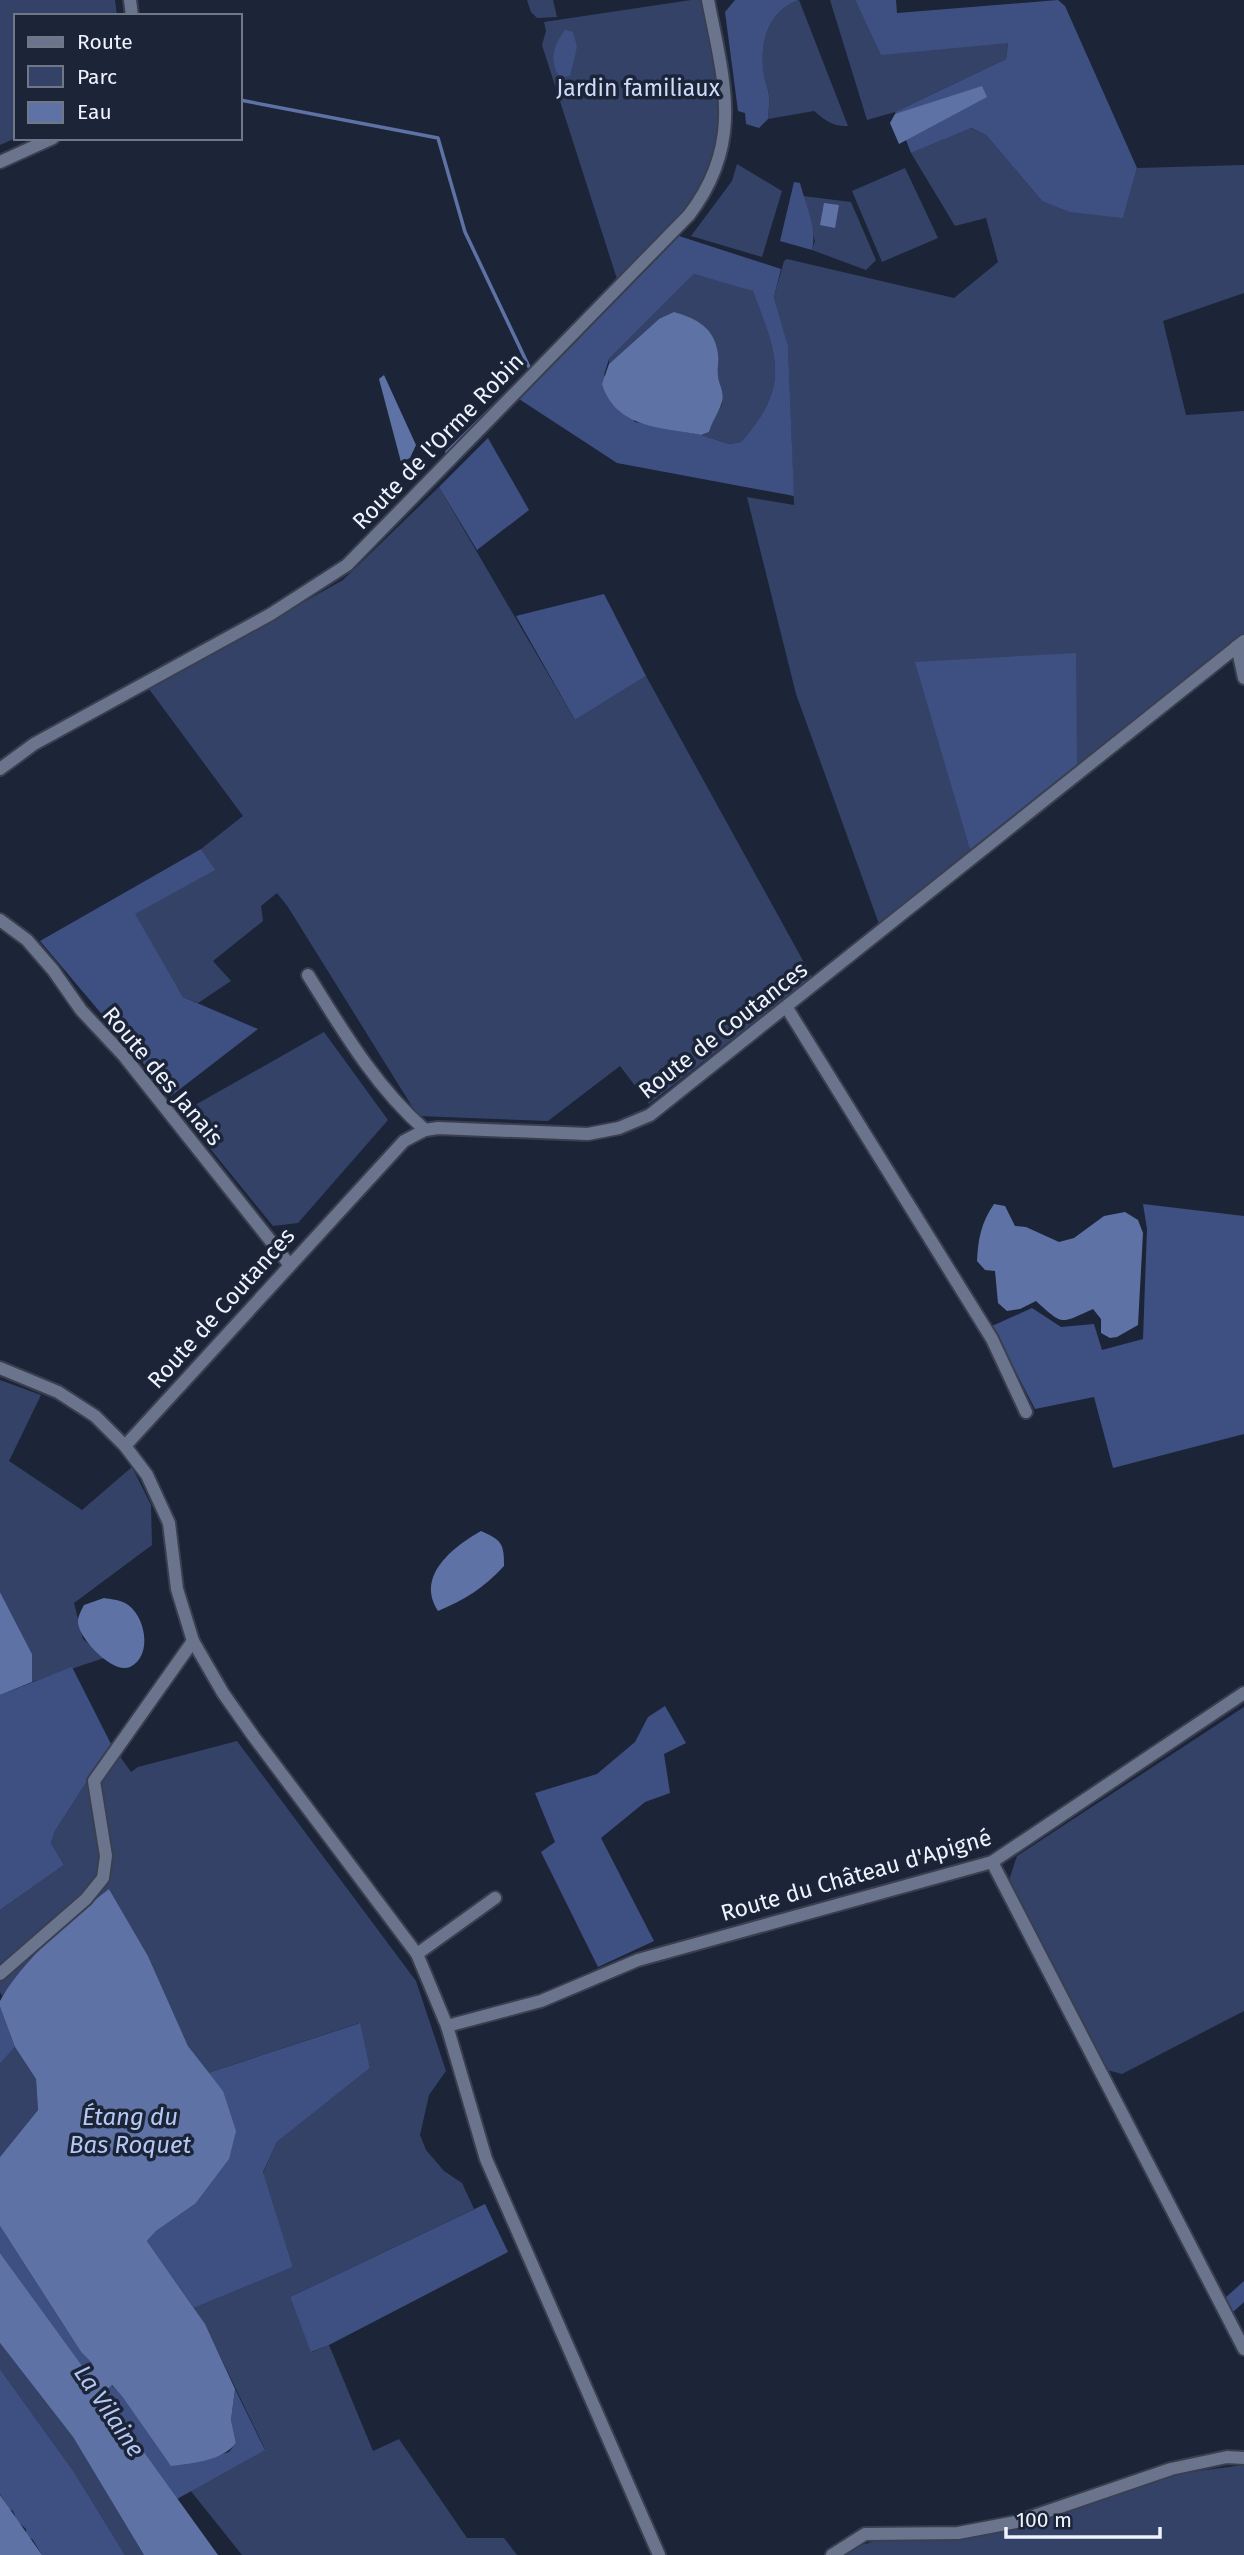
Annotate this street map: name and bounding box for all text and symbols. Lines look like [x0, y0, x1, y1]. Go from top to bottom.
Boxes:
legend [14, 14, 242, 140]
text: Route [77, 29, 133, 55]
text: Parc [77, 64, 117, 90]
park label: Jardin familiaux [556, 74, 721, 102]
text: Eau [77, 99, 112, 125]
street label: Route de l'Orme Robin [346, 347, 530, 535]
street label: Route de Coutances [633, 955, 813, 1105]
street label: Route des Janais [97, 1001, 229, 1151]
street label: Route de Coutances [141, 1222, 301, 1394]
street label: Route du Château d'Apigné [717, 1823, 995, 1927]
water label: Étang du Bas Roquet [69, 2102, 191, 2159]
water label: La Vilaine [68, 2360, 150, 2462]
scale bar [1006, 2496, 1160, 2540]
text: 100 m [1016, 2507, 1072, 2533]

